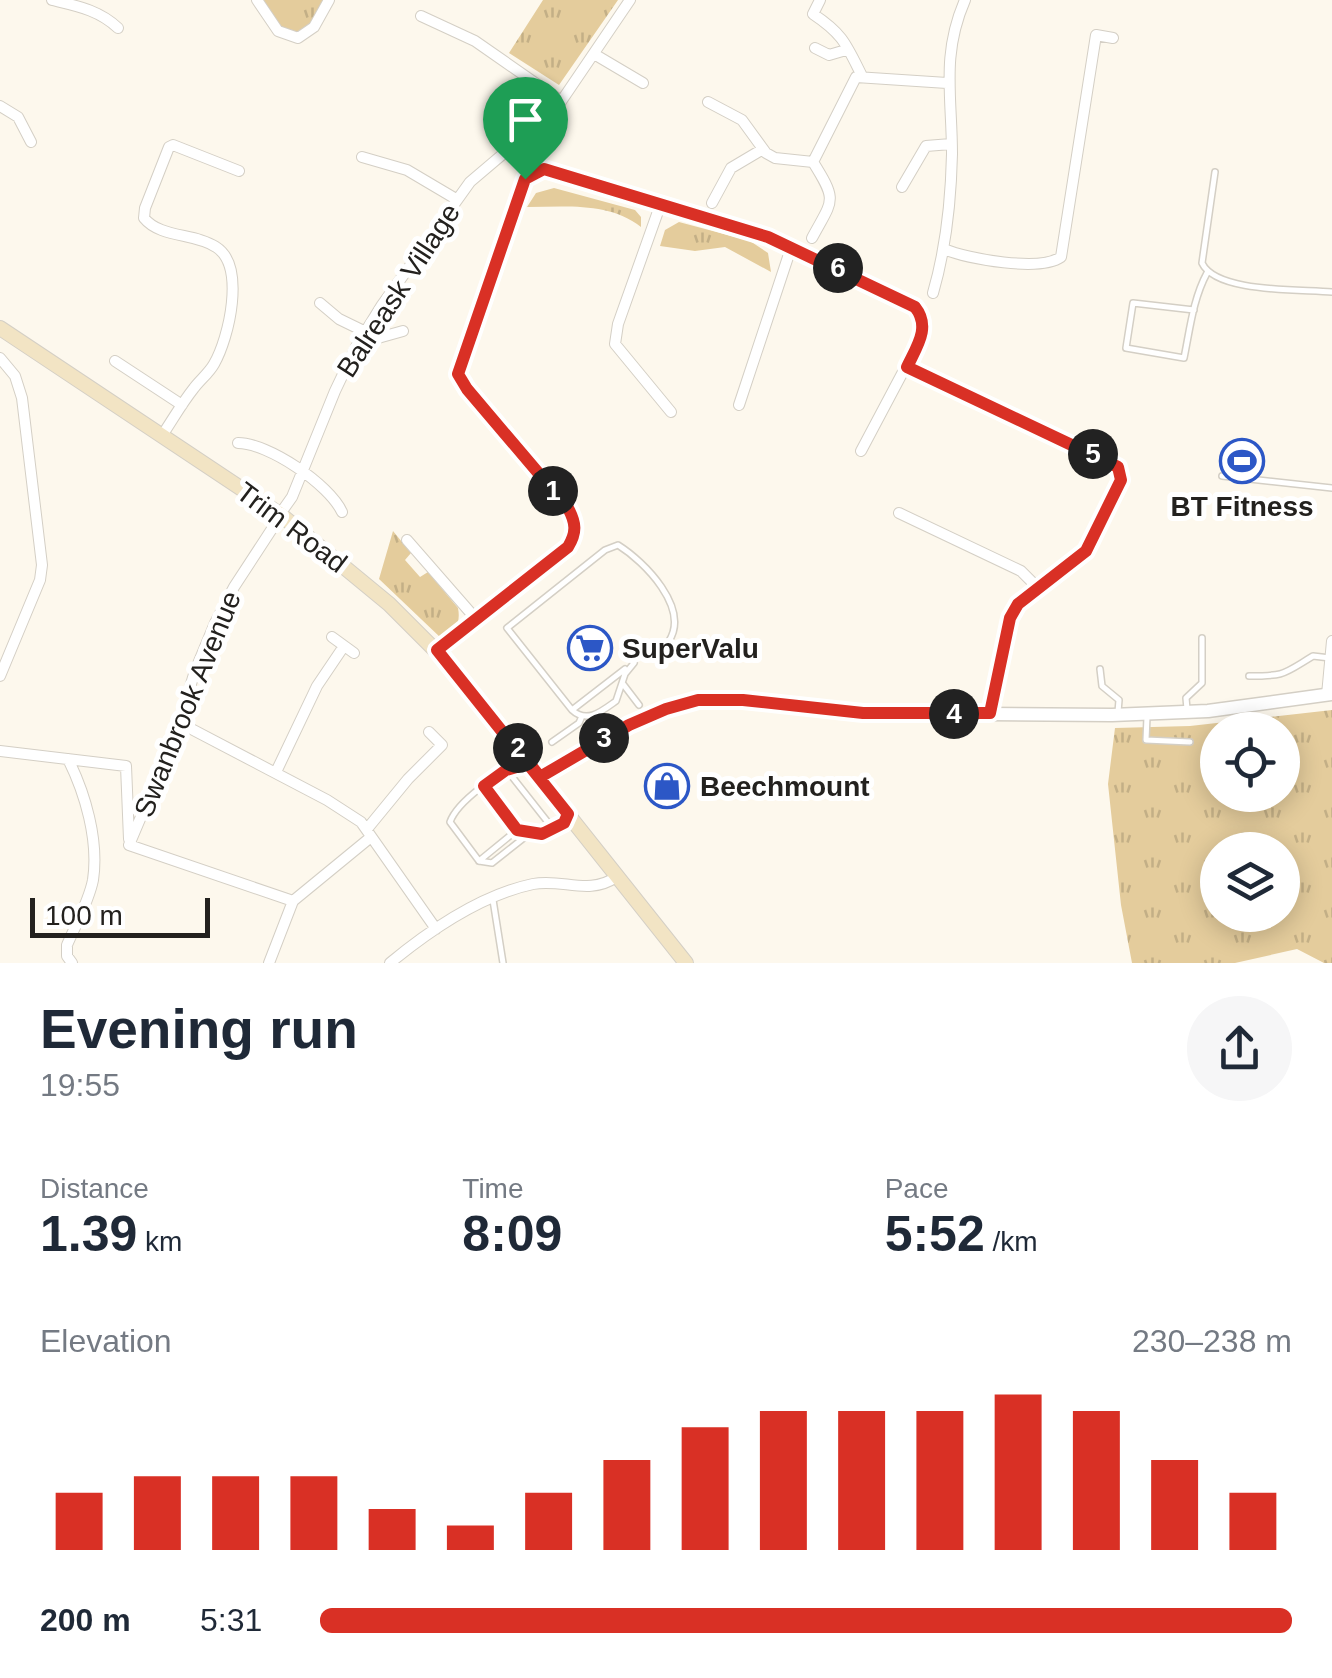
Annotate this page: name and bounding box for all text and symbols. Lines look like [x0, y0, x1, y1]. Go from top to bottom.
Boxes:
pin [483, 77, 568, 180]
icon: arrive [498, 92, 553, 147]
street label: Balreask Village [331, 198, 466, 383]
pin: 6 [813, 243, 863, 293]
text: 6 [830, 252, 846, 283]
pin: 5 [1068, 429, 1118, 479]
text: 5 [1085, 438, 1101, 469]
sports icon: BT Fitness [1219, 438, 1265, 484]
pin: 1 [528, 466, 578, 516]
text: 1 [545, 475, 561, 506]
street label: Trim Road [231, 476, 353, 579]
place label: BT Fitness [1170, 491, 1314, 522]
street label: Swanbrook Avenue [128, 587, 247, 822]
supermarket icon: SuperValu [567, 625, 613, 671]
place label: SuperValu [622, 633, 759, 664]
pin: 4 [929, 689, 979, 739]
text: 4 [946, 698, 962, 729]
map controls [1200, 712, 1300, 932]
button: locate [1200, 712, 1300, 812]
pin: 3 [579, 713, 629, 763]
text: 3 [596, 722, 612, 753]
pin: 2 [493, 723, 543, 773]
text: 2 [510, 732, 526, 763]
shop icon: Beechmount [644, 763, 690, 809]
place label: Beechmount [700, 771, 870, 802]
button: layers [1200, 832, 1300, 932]
scale bar [30, 893, 210, 938]
text: 100 m [45, 900, 123, 931]
button: share [1187, 996, 1292, 1101]
text: Evening run [40, 998, 358, 1060]
text: 19:55 [40, 1067, 120, 1103]
text: Distance [40, 1173, 149, 1204]
text: Time [462, 1173, 524, 1204]
text: Pace [885, 1173, 948, 1204]
text: 1.39 [40, 1206, 137, 1262]
text: 8:09 [462, 1206, 562, 1262]
text: 5:52 [885, 1206, 985, 1262]
text: km [137, 1226, 182, 1257]
text: /km [985, 1226, 1038, 1257]
text: Elevation [40, 1323, 172, 1359]
text: 230–238 m [1132, 1323, 1292, 1359]
text: 200 m [40, 1602, 131, 1638]
text: 5:31 [200, 1602, 262, 1638]

